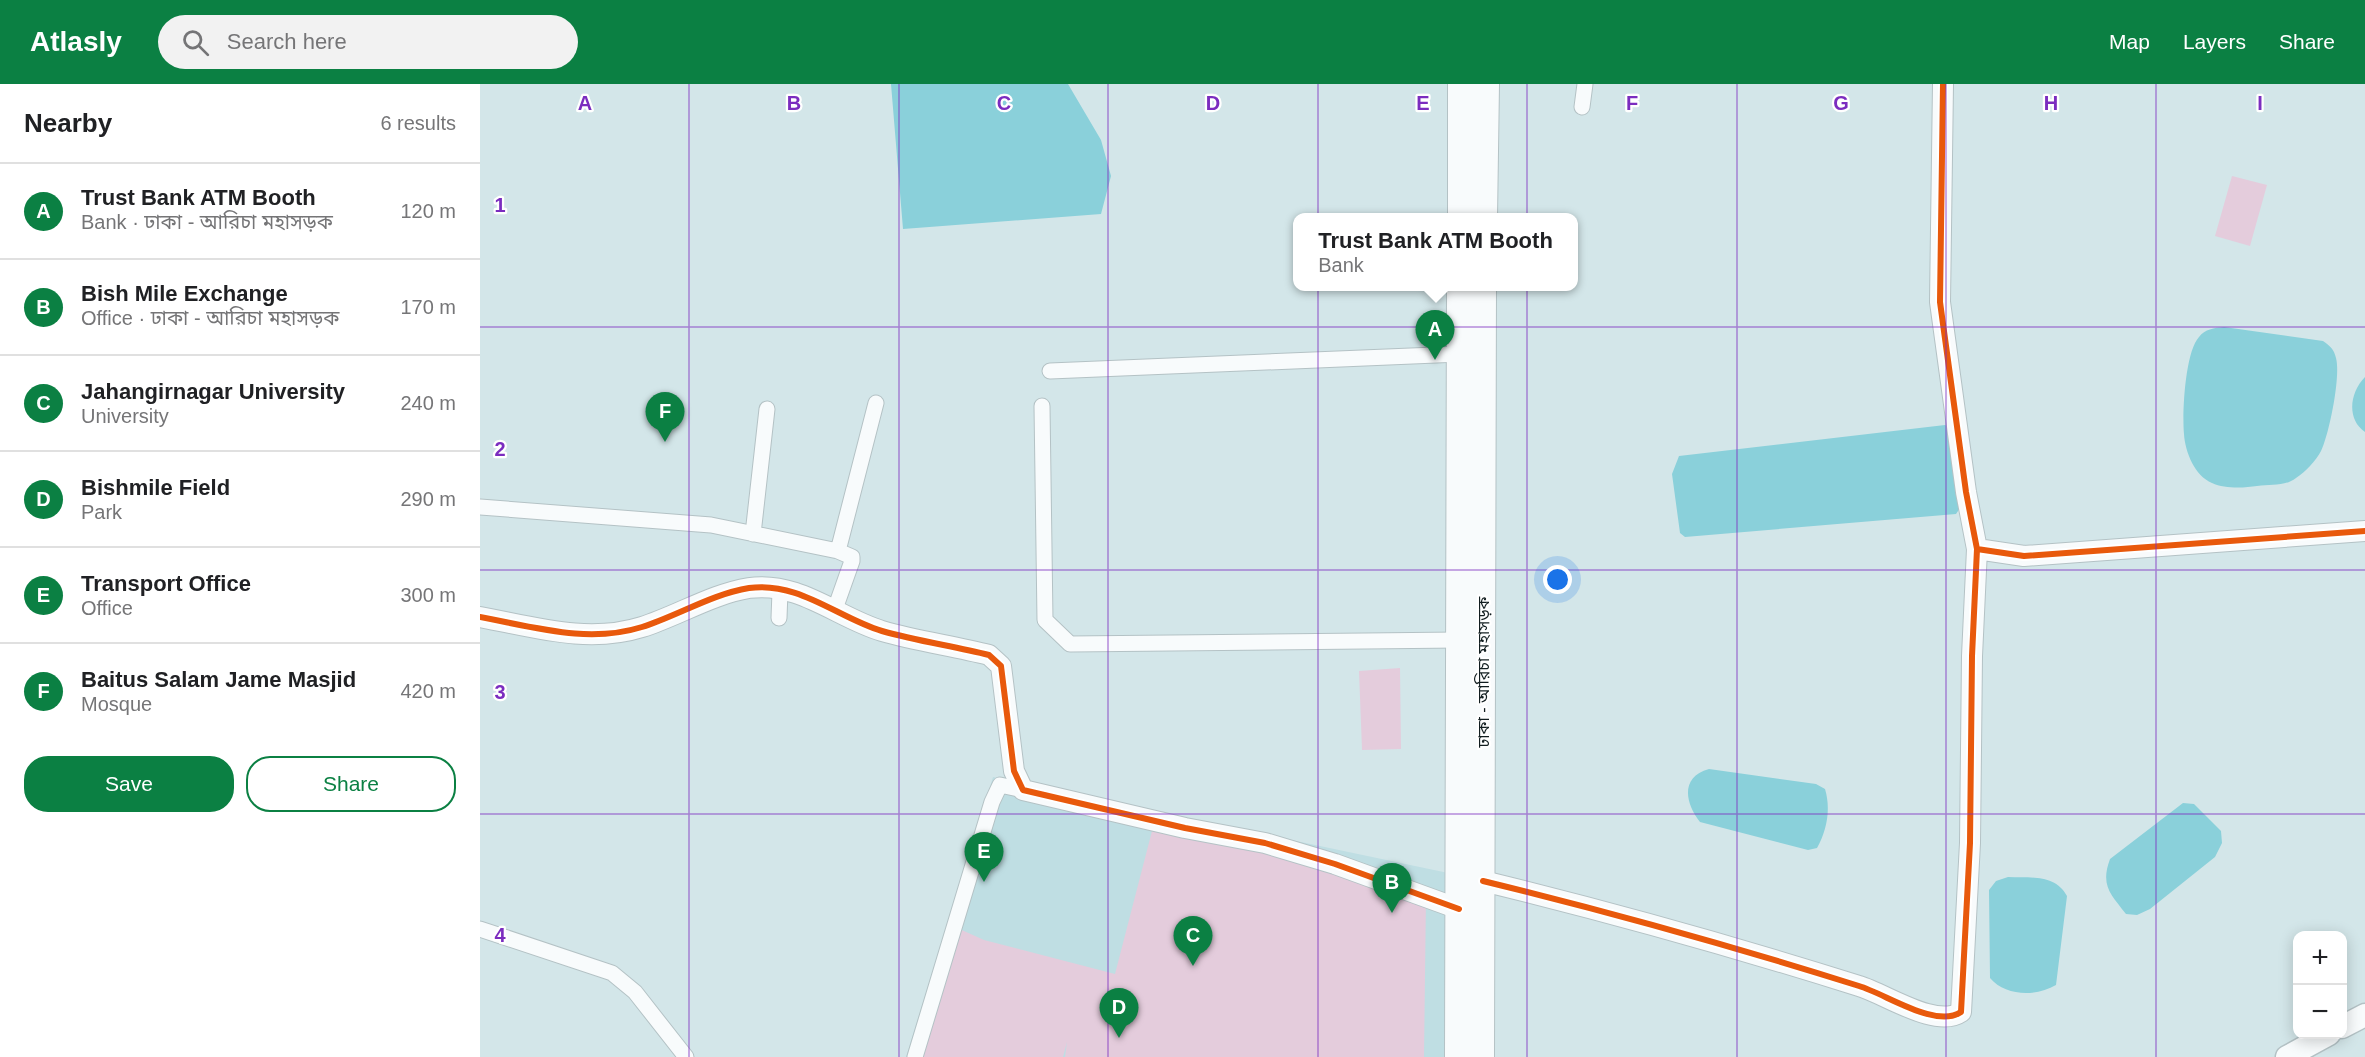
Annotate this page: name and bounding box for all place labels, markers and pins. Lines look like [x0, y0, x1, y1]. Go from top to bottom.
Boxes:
pin: A [1416, 310, 1454, 360]
pin: F [646, 392, 684, 442]
pin: E [964, 832, 1004, 882]
pin: B [1372, 864, 1412, 913]
pin: C [1174, 916, 1212, 966]
pin: D [1100, 988, 1138, 1038]

